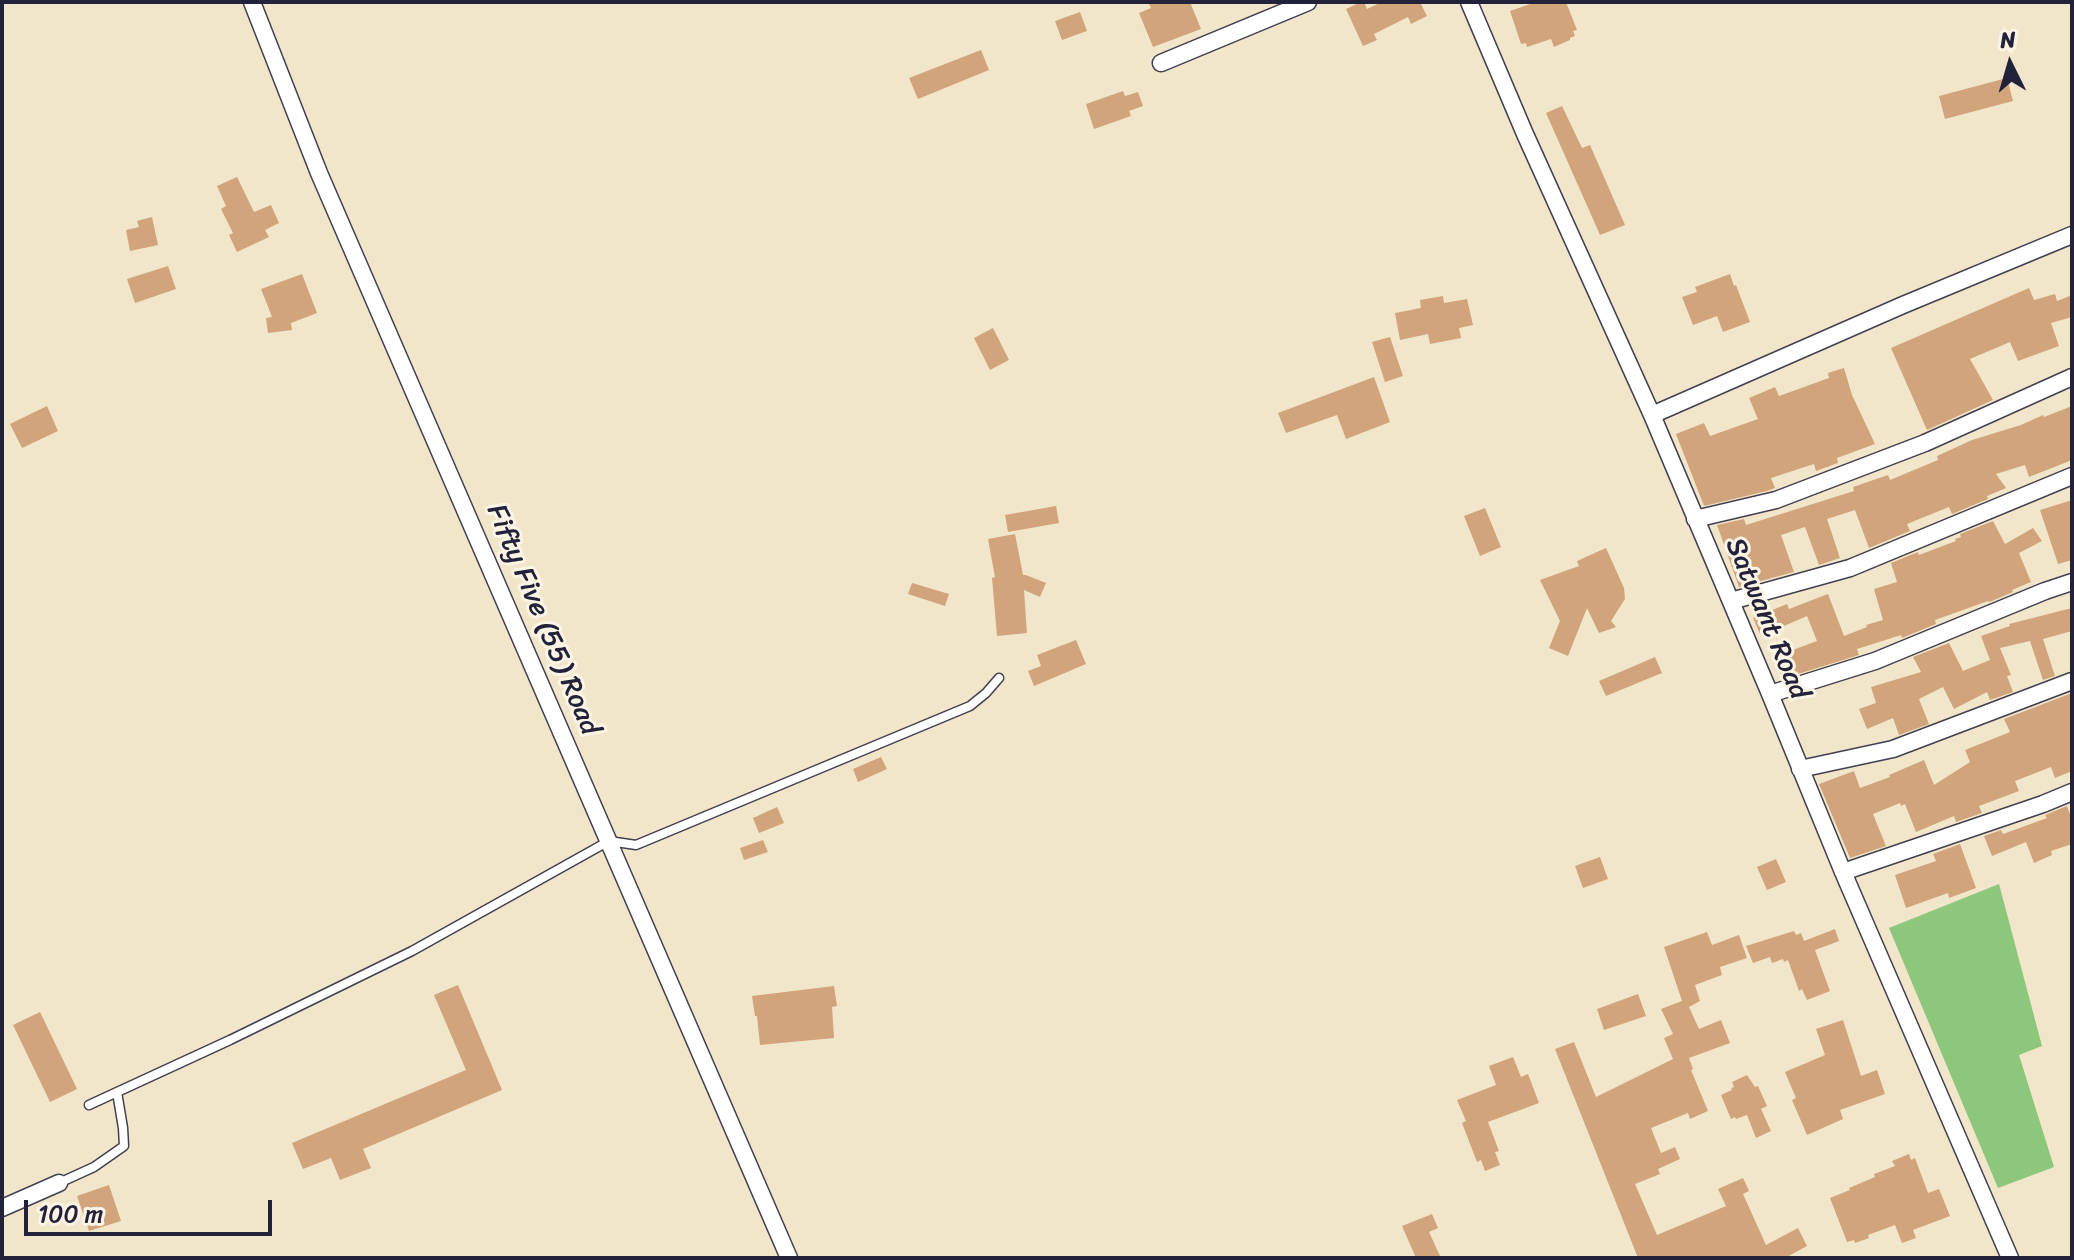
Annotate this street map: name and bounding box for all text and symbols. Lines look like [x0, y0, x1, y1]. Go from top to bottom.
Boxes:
text: N [1999, 20, 2017, 60]
north arrow [1970, 24, 2050, 104]
street label: Fifty Five (55) Road [478, 500, 606, 740]
street label: Satwant Road [1717, 533, 1815, 705]
scale bar [28, 1184, 276, 1234]
text: 100 m [38, 1193, 103, 1235]

